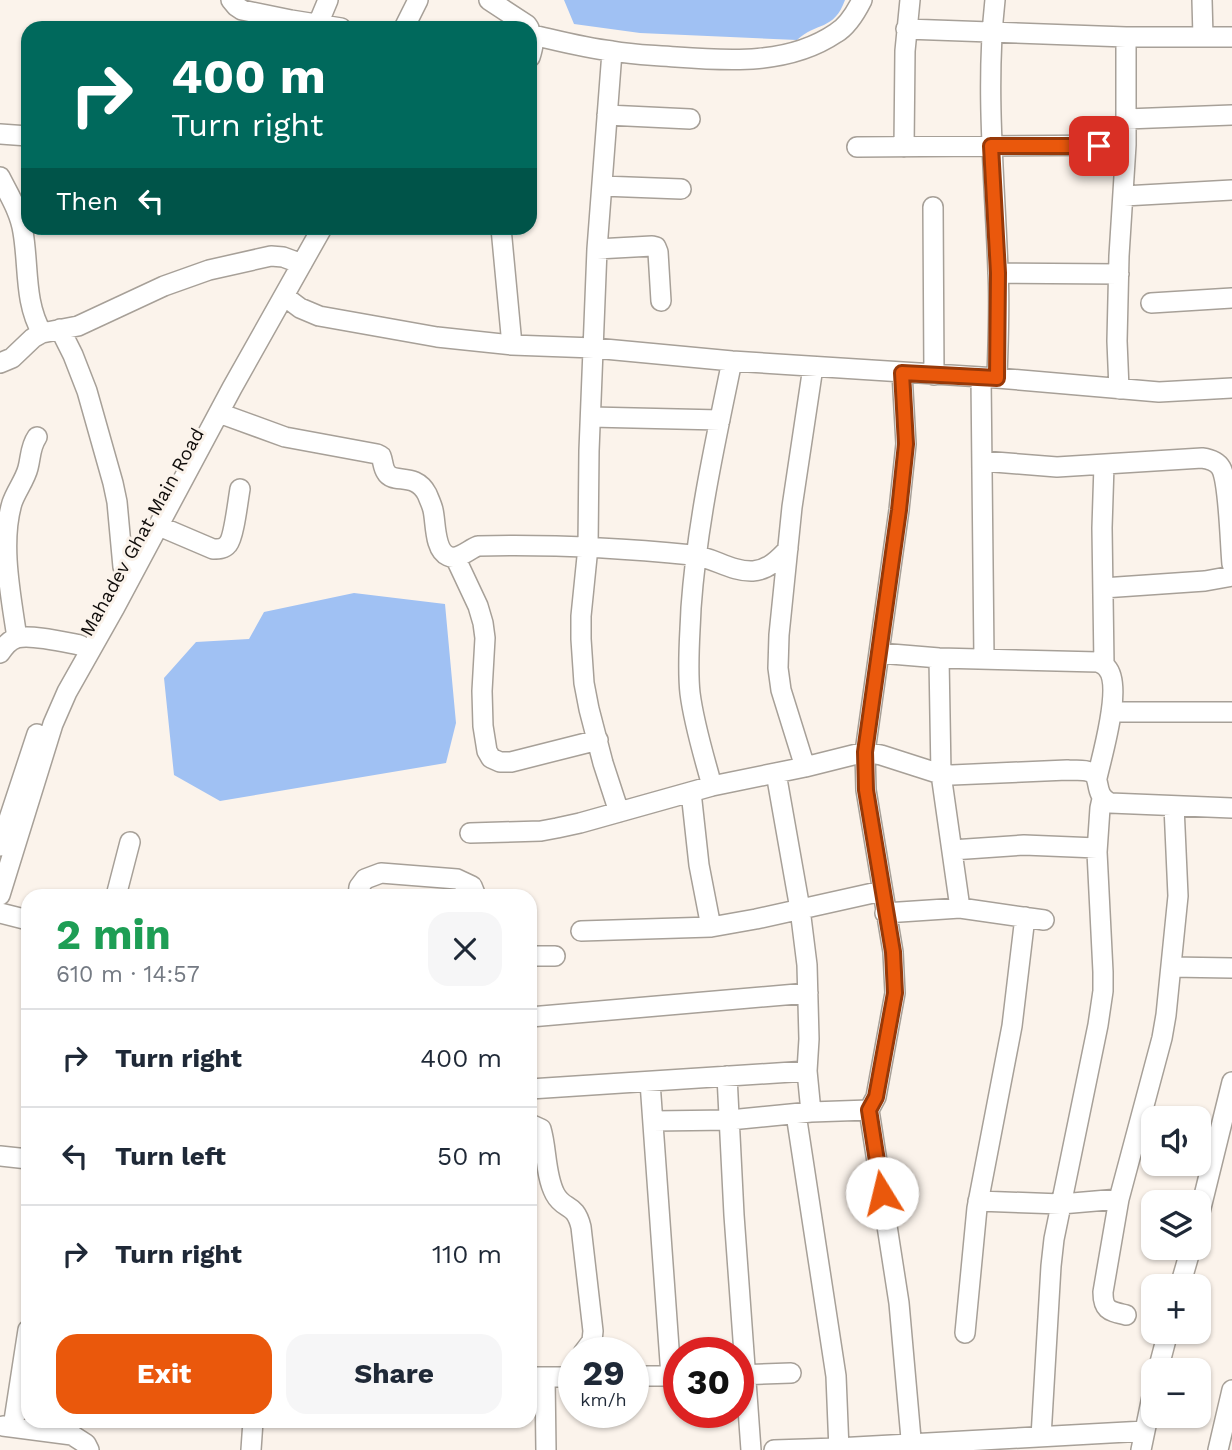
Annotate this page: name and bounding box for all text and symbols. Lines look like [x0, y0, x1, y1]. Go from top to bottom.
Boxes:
text: 400 m [171, 47, 326, 105]
icon: right [56, 49, 147, 140]
text: Turn right [171, 106, 323, 144]
pin [1069, 116, 1129, 176]
icon: arrive [1080, 127, 1118, 165]
icon: left [132, 182, 170, 220]
text: Then [56, 186, 118, 216]
street label: Mahadev Ghat Main Road [75, 424, 209, 640]
text: 2 min [56, 910, 171, 959]
button: close [428, 912, 502, 986]
text: 610 m · 14:57 [56, 961, 200, 988]
icon: right [56, 1039, 94, 1077]
text: Turn right [115, 1043, 242, 1073]
text: 400 m [420, 1043, 502, 1073]
map controls [1141, 1106, 1211, 1428]
button: sound [1141, 1106, 1211, 1176]
icon: left [56, 1137, 94, 1175]
text: Turn left [115, 1141, 226, 1171]
text: 50 m [437, 1141, 502, 1171]
position arrow [845, 1156, 919, 1230]
button: layers [1141, 1190, 1211, 1260]
icon: right [56, 1235, 94, 1273]
text: Turn right [115, 1239, 242, 1269]
text: 110 m [432, 1239, 502, 1269]
button: + [1141, 1274, 1211, 1344]
button: Exit [56, 1334, 272, 1414]
button: Share [286, 1334, 502, 1414]
speed limit sign: 30 [663, 1337, 754, 1428]
text: 29 [582, 1352, 625, 1394]
button: − [1141, 1358, 1211, 1428]
text: km/h [580, 1389, 627, 1410]

